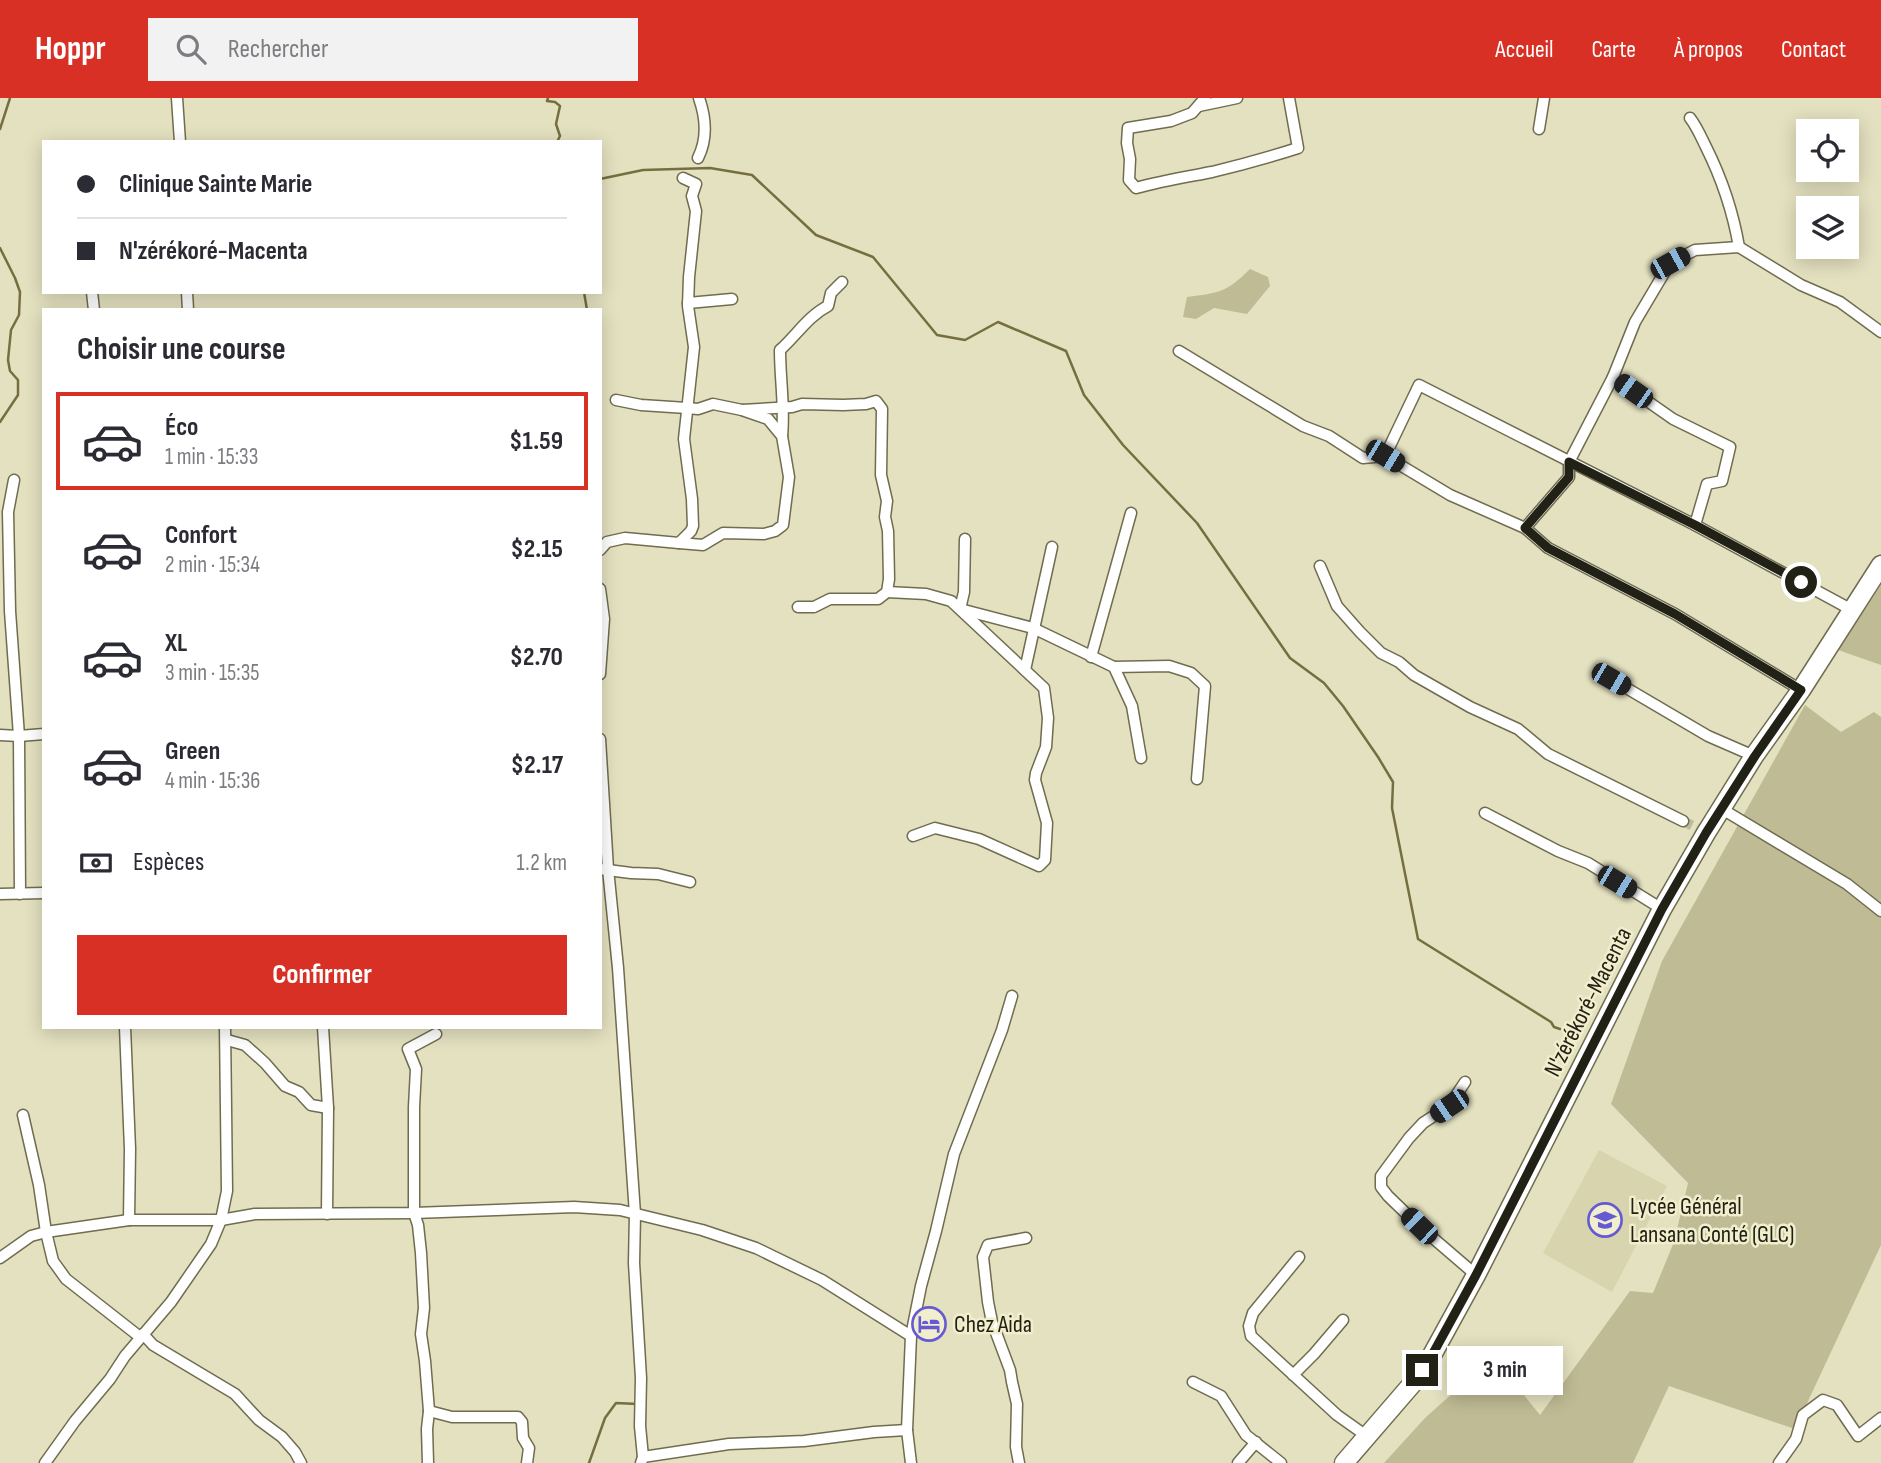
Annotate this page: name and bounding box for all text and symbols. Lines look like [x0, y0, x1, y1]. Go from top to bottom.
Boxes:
search box [148, 18, 638, 81]
text: Hoppr [35, 29, 106, 69]
icon: search [172, 30, 210, 68]
text: Rechercher [228, 34, 328, 65]
text: Accueil [1495, 35, 1554, 64]
text: Carte [1592, 35, 1636, 64]
text: À propos [1674, 35, 1743, 64]
text: Contact [1781, 35, 1846, 64]
map controls [1796, 119, 1859, 259]
button: locate [1796, 119, 1859, 182]
text: Clinique Sainte Marie [119, 169, 312, 200]
button: layers [1796, 196, 1859, 259]
text: N'zérékoré-Macenta [119, 236, 308, 267]
car [1647, 244, 1694, 282]
text: Choisir une course [77, 330, 286, 369]
car [1610, 370, 1657, 412]
icon: car [81, 410, 144, 473]
text: Éco [165, 412, 198, 443]
text: $1.59 [509, 426, 563, 457]
car [1362, 436, 1409, 476]
text: 1 min · 15:33 [165, 443, 258, 471]
icon: car [81, 518, 144, 581]
text: Confort [165, 520, 237, 551]
text: $2.15 [511, 534, 563, 565]
text: 2 min · 15:34 [165, 551, 260, 579]
route start [1785, 566, 1817, 598]
icon: car [81, 626, 144, 689]
text: XL [165, 628, 187, 659]
text: $2.70 [510, 642, 563, 673]
text: 3 min · 15:35 [165, 659, 260, 687]
car [1588, 659, 1635, 699]
icon: car [81, 734, 144, 797]
text: Green [165, 736, 220, 767]
text: $2.17 [511, 750, 563, 781]
text: 4 min · 15:36 [165, 767, 260, 795]
icon: cash [77, 844, 115, 882]
text: Espèces [133, 847, 204, 878]
text: 1.2 km [517, 849, 567, 877]
car [1594, 862, 1641, 902]
street label: N'zérékoré-Macenta [1538, 923, 1638, 1081]
button: Confirmer [77, 935, 567, 1015]
car [1426, 1086, 1473, 1126]
place label: Lycée Général Lansana Conté (GLC) [1630, 1192, 1794, 1249]
school or university icon: Lycée Général Lansana Conté (GLC) [1586, 1201, 1624, 1239]
car [1397, 1204, 1442, 1248]
hotel icon: Chez Aida [910, 1305, 948, 1343]
place label: Chez Aida [954, 1310, 1032, 1339]
callout: 3 min [1446, 1346, 1562, 1394]
route end [1406, 1354, 1438, 1386]
text: 3 min [1483, 1356, 1527, 1384]

